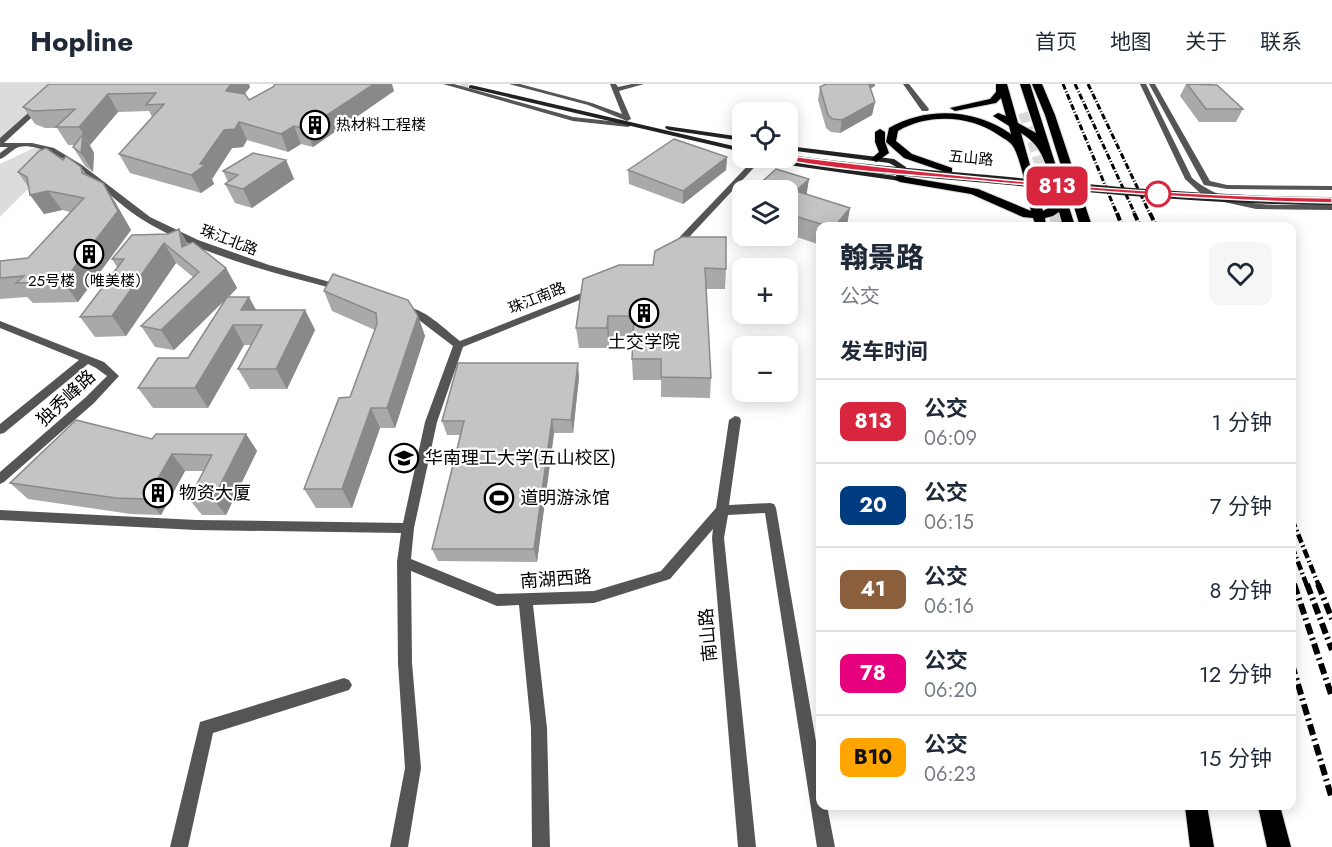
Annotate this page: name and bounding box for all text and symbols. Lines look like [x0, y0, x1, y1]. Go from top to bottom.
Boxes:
text: Hopline [30, 21, 133, 62]
text: 首页 [1035, 27, 1077, 57]
text: 地图 [1110, 27, 1152, 57]
text: 关于 [1185, 27, 1227, 57]
text: 联系 [1260, 27, 1302, 57]
map controls [732, 102, 798, 402]
button: locate [732, 102, 798, 168]
building icon: 热材料工程楼 [299, 109, 331, 141]
place label: 热材料工程楼 [336, 114, 426, 136]
street label: 五山路 [948, 145, 994, 171]
line badge: 813 [1022, 166, 1092, 206]
text: 813 [1039, 171, 1075, 201]
button: layers [732, 180, 798, 246]
unlabelled marker [1145, 181, 1171, 207]
street label: 珠江北路 [197, 219, 261, 261]
text: 翰景路 [840, 237, 924, 278]
building icon: 25号楼（唯美楼） [73, 238, 105, 270]
button: heart [1209, 242, 1272, 305]
button: + [732, 258, 798, 324]
place label: 25号楼（唯美楼） [28, 270, 150, 292]
street label: 珠江南路 [505, 277, 569, 319]
text: 公交 [840, 282, 880, 311]
building icon: 土交学院 [628, 297, 660, 329]
place label: 土交学院 [608, 329, 680, 355]
text: 发车时间 [840, 335, 928, 367]
button: − [732, 336, 798, 402]
street label: 独秀峰路 [31, 364, 101, 432]
text: 公交 [924, 392, 968, 424]
text: 813 [855, 406, 891, 436]
text: 1 分钟 [1211, 406, 1272, 438]
text: 06:09 [924, 424, 977, 453]
school or university icon: 华南理工大学(五山校区) [388, 442, 420, 474]
place label: 华南理工大学(五山校区) [425, 445, 616, 471]
text: 公交 [924, 476, 968, 508]
building icon: 物资大厦 [142, 477, 174, 509]
place label: 物资大厦 [179, 480, 251, 506]
sports icon: 道明游泳馆 [483, 482, 515, 514]
place label: 道明游泳馆 [520, 485, 610, 511]
text: 20 [859, 490, 887, 520]
text: 7 分钟 [1210, 490, 1272, 522]
text: 06:15 [924, 508, 974, 537]
text: 公交 [924, 560, 968, 592]
street label: 南湖西路 [519, 564, 593, 594]
text: 41 [860, 574, 886, 604]
text: 8 分钟 [1209, 574, 1272, 606]
text: 06:16 [924, 592, 974, 621]
street label: 南山路 [693, 607, 723, 663]
text: 公交 [924, 644, 968, 676]
text: 78 [860, 658, 886, 688]
text: 12 分钟 [1199, 658, 1272, 690]
text: 06:20 [924, 676, 977, 705]
text: 公交 [924, 728, 968, 760]
text: B10 [854, 742, 892, 772]
text: 15 分钟 [1199, 742, 1272, 774]
text: 06:23 [924, 760, 976, 789]

